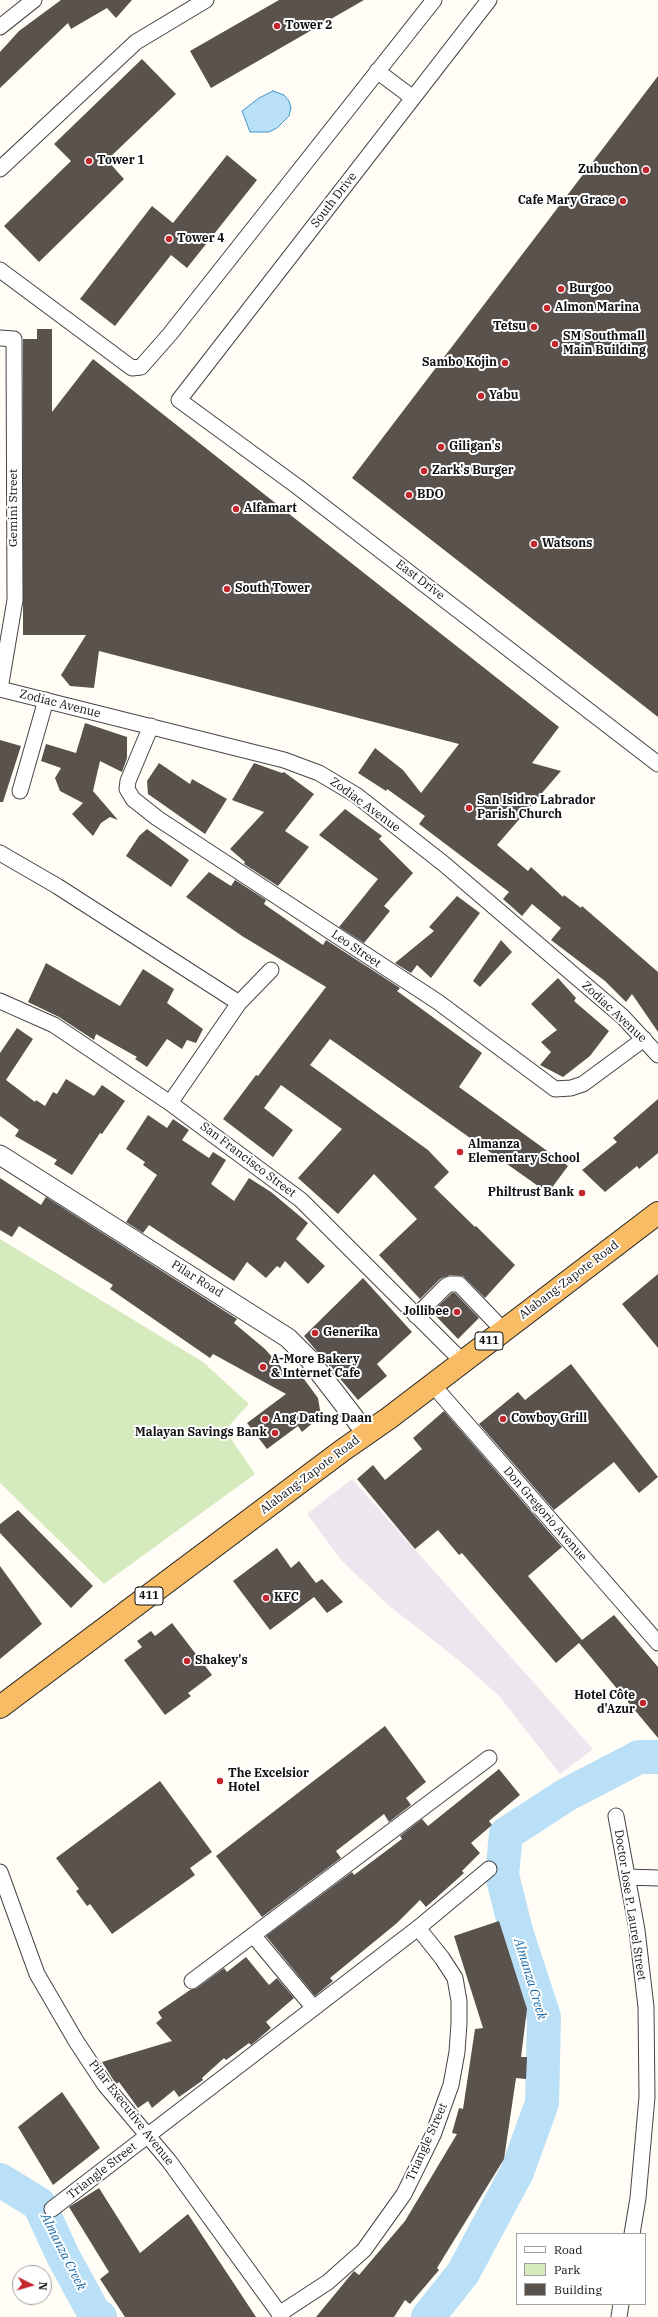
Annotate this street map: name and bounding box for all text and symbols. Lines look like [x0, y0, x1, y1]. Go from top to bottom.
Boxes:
place label: Tower 2 [285, 19, 333, 33]
marker: Tower 2 [272, 21, 282, 31]
place label: Tower 1 [97, 154, 145, 168]
marker: Tower 1 [84, 156, 94, 166]
place label: Zubuchon [578, 163, 638, 177]
marker: Zubuchon [641, 165, 651, 175]
street label: South Drive [308, 170, 360, 230]
place label: Cafe Mary Grace [518, 194, 615, 208]
marker: Cafe Mary Grace [618, 196, 628, 206]
place label: Tower 4 [177, 232, 225, 246]
marker: Tower 4 [164, 234, 174, 244]
place label: Burgoo [569, 282, 612, 296]
marker: Burgoo [556, 284, 566, 294]
place label: Almon Marina [555, 301, 639, 315]
marker: Almon Marina [542, 303, 552, 313]
place label: Tetsu [493, 320, 526, 334]
marker: Tetsu [529, 322, 539, 332]
place label: SM Southmall Main Building [563, 330, 646, 358]
marker: SM Southmall Main Building [550, 339, 560, 349]
place label: Sambo Kojin [422, 356, 497, 370]
marker: Sambo Kojin [500, 358, 510, 368]
place label: Yabu [489, 389, 518, 403]
marker: Yabu [476, 391, 486, 401]
place label: Giligan's [449, 440, 501, 454]
marker: Giligan's [436, 442, 446, 452]
place label: Zark's Burger [432, 464, 514, 478]
marker: Zark's Burger [419, 466, 429, 476]
street label: Gemini Street [7, 469, 21, 547]
place label: BDO [417, 488, 444, 502]
marker: BDO [404, 490, 414, 500]
place label: Alfamart [244, 502, 297, 516]
marker: Alfamart [231, 504, 241, 514]
place label: Watsons [542, 537, 592, 551]
marker: Watsons [529, 539, 539, 549]
street label: East Drive [393, 557, 447, 603]
place label: South Tower [235, 582, 310, 596]
marker: South Tower [222, 584, 232, 594]
street label: Zodiac Avenue [18, 687, 102, 721]
street label: Zodiac Avenue [327, 775, 403, 835]
place label: San Isidro Labrador Parish Church [477, 794, 595, 822]
marker: San Isidro Labrador Parish Church [464, 803, 474, 813]
street label: Leo Street [328, 927, 384, 971]
street label: Zodiac Avenue [579, 978, 649, 1046]
street label: San Francisco Street [197, 1119, 299, 1201]
place label: Almanza Elementary School [468, 1138, 580, 1166]
marker: Almanza Elementary School [455, 1147, 465, 1157]
place label: Philtrust Bank [488, 1186, 574, 1200]
marker: Philtrust Bank [577, 1188, 587, 1198]
street label: Alabang-Zapote Road [516, 1238, 622, 1322]
street label: Pilar Road [169, 1257, 225, 1301]
place label: Jollibee [403, 1305, 449, 1319]
marker: Jollibee [452, 1307, 462, 1317]
place label: Generika [323, 1326, 378, 1340]
marker: Generika [310, 1328, 320, 1338]
road number: 411 [475, 1332, 503, 1350]
place label: A-More Bakery & Internet Cafe [271, 1353, 360, 1381]
marker: A-More Bakery & Internet Cafe [258, 1362, 268, 1372]
place label: Ang Dating Daan [273, 1412, 372, 1426]
place label: Cowboy Grill [511, 1412, 587, 1426]
marker: Ang Dating Daan [260, 1414, 270, 1424]
marker: Cowboy Grill [498, 1414, 508, 1424]
place label: Malayan Savings Bank [135, 1426, 267, 1440]
marker: Malayan Savings Bank [270, 1428, 280, 1438]
street label: Alabang-Zapote Road [257, 1433, 363, 1517]
street label: Don Gregorio Avenue [500, 1464, 590, 1564]
road number: 411 [135, 1587, 163, 1605]
place label: KFC [274, 1591, 299, 1605]
marker: KFC [261, 1593, 271, 1603]
place label: Shakey's [195, 1654, 248, 1668]
marker: Shakey's [182, 1656, 192, 1666]
place label: Hotel Côte d'Azur [574, 1689, 635, 1717]
marker: Hotel Côte d'Azur [638, 1698, 648, 1708]
place label: The Excelsior Hotel [228, 1767, 309, 1795]
marker: The Excelsior Hotel [215, 1776, 225, 1786]
street label: Doctor Jose P. Laurel Street [611, 1828, 649, 1982]
water label: Almanza Creek [510, 1936, 550, 2022]
street label: Pilar Executive Avenue [85, 2058, 177, 2168]
street label: Triangle Street [403, 2101, 451, 2183]
street label: Triangle Street [64, 2139, 140, 2203]
water label: Almanza Creek [37, 2211, 89, 2293]
legend [516, 2233, 646, 2305]
text: Road [554, 2242, 583, 2257]
text: Park [554, 2262, 580, 2277]
north arrow [12, 2265, 52, 2305]
text: N [36, 2281, 50, 2291]
text: Building [554, 2282, 602, 2297]

